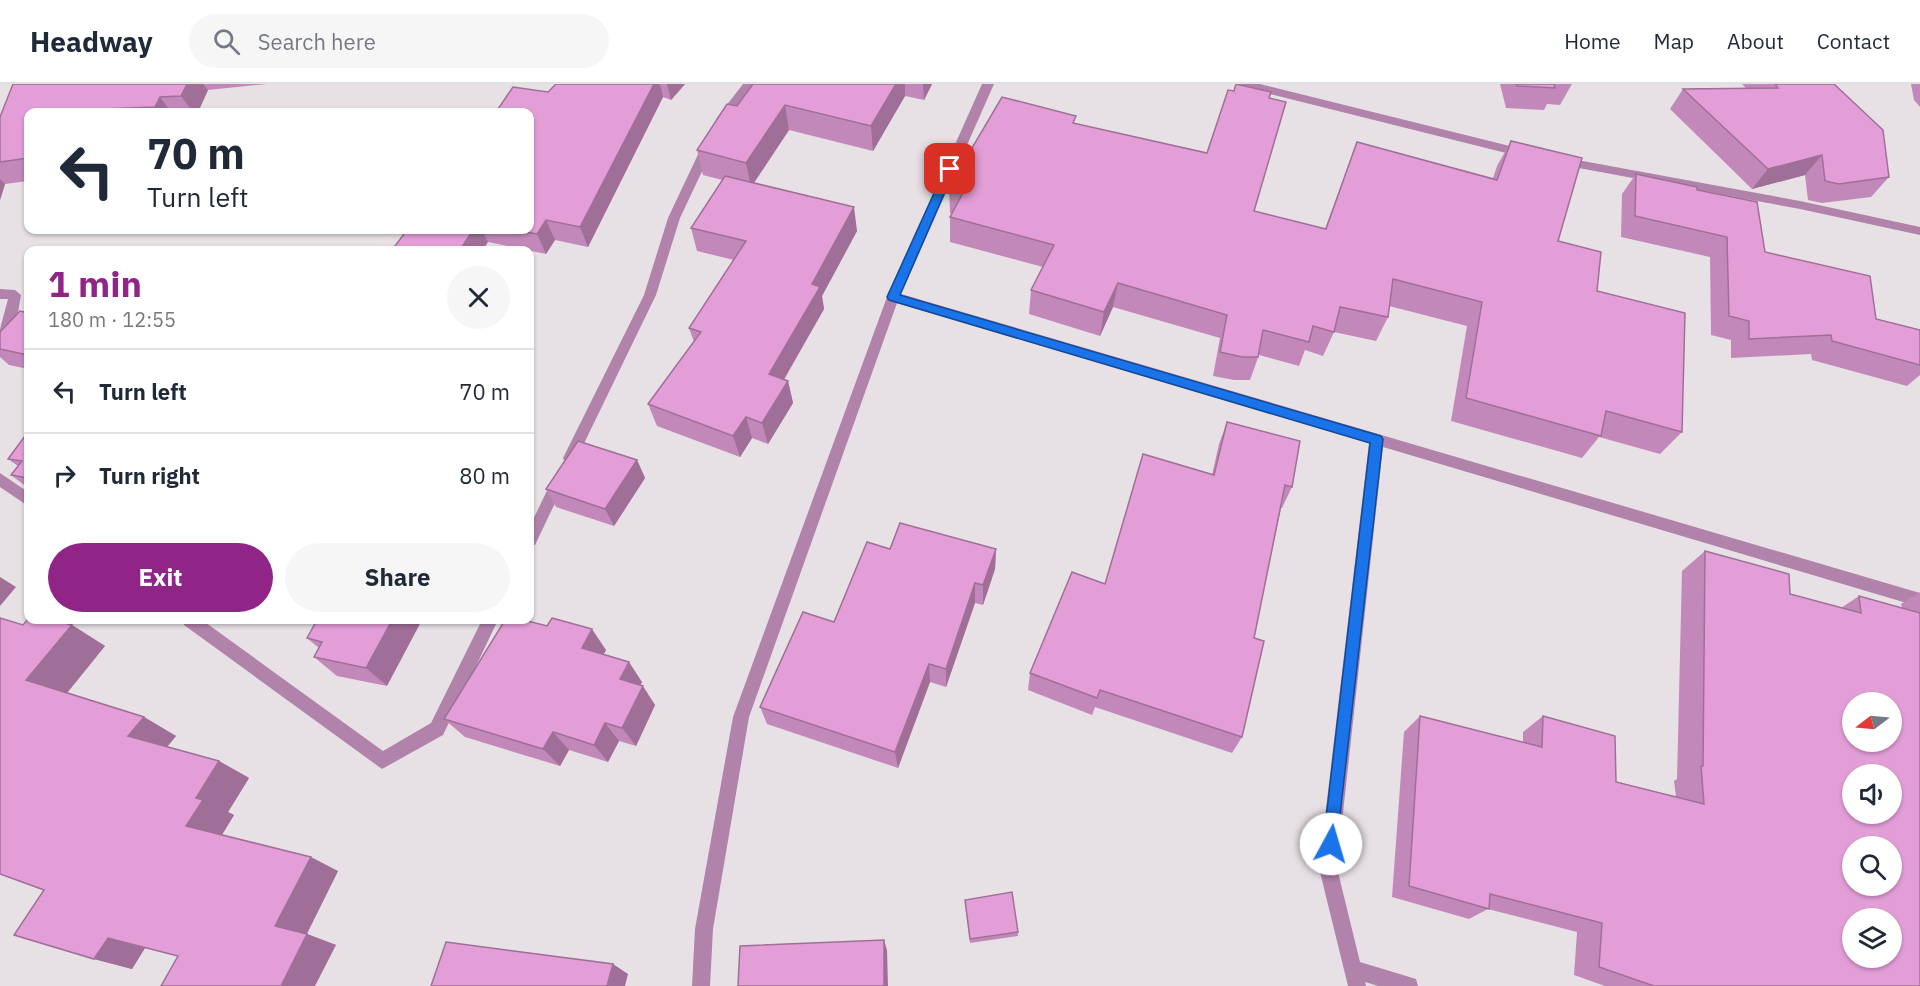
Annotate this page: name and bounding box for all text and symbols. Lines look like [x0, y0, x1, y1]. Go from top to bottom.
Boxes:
search box [189, 14, 609, 68]
text: Headway [30, 23, 153, 60]
icon: search [210, 25, 243, 58]
text: Search here [258, 27, 376, 56]
text: Home [1564, 27, 1621, 55]
text: Map [1654, 27, 1694, 55]
text: About [1727, 27, 1784, 55]
text: Contact [1817, 27, 1890, 55]
text: 70 m [147, 126, 245, 181]
icon: left [48, 132, 126, 210]
pin [924, 143, 975, 194]
icon: arrive [933, 152, 966, 185]
text: Turn left [147, 179, 248, 214]
text: 1 min [48, 260, 142, 307]
button: close [447, 266, 510, 329]
text: 180 m · 12:55 [48, 306, 176, 333]
icon: left [48, 375, 81, 408]
text: Turn left [99, 377, 187, 406]
text: 70 m [459, 377, 510, 406]
icon: right [48, 459, 81, 492]
text: Turn right [99, 461, 200, 490]
text: 80 m [459, 461, 510, 490]
button: Exit [48, 543, 273, 612]
button: Share [285, 543, 510, 612]
north arrow [1842, 692, 1902, 752]
map controls [1842, 692, 1902, 968]
button: sound [1842, 764, 1902, 824]
position arrow [1299, 812, 1363, 876]
button: search [1842, 836, 1902, 896]
button: layers [1842, 908, 1902, 968]

